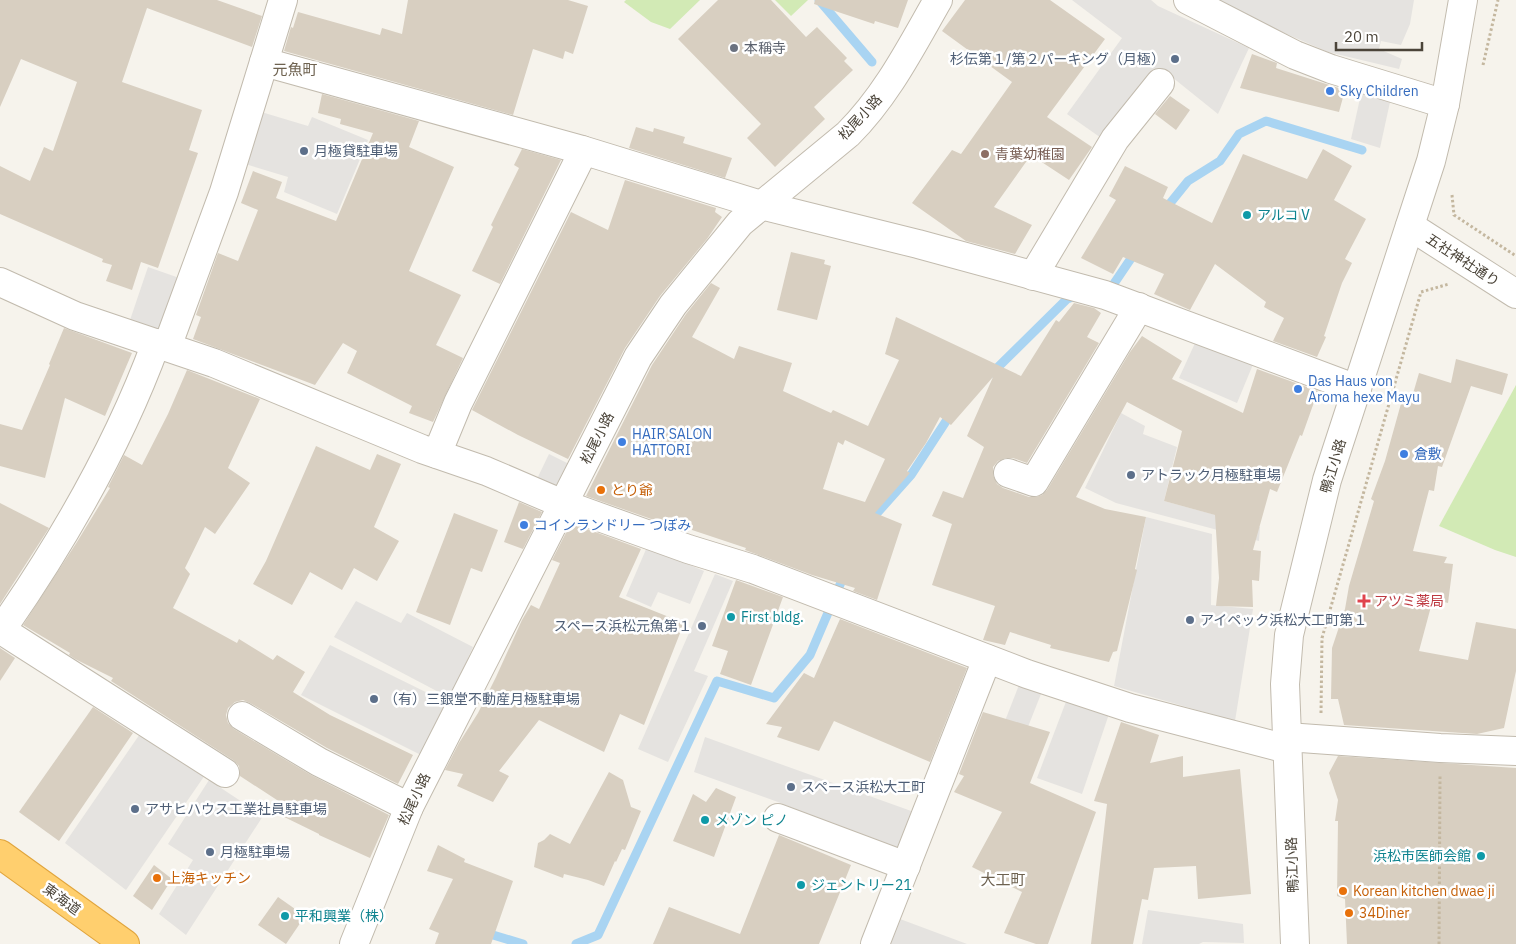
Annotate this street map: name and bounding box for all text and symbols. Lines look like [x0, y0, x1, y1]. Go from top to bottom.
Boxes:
scale bar [1336, 20, 1422, 52]
text: 20 m [1344, 27, 1379, 46]
place label: 本稱寺 [744, 39, 786, 57]
marker: 本稱寺 [728, 42, 740, 54]
place label: 杉伝第１/第２パーキング（月極） [950, 50, 1165, 68]
marker: 杉伝第１/第２パーキング（月極） [1169, 53, 1181, 65]
district label: 元魚町 [272, 60, 318, 79]
place label: Sky Children [1340, 82, 1419, 100]
marker: Sky Children [1324, 85, 1336, 97]
street label: 松尾小路 [834, 90, 886, 144]
place label: 月極貸駐車場 [314, 142, 398, 160]
marker: 月極貸駐車場 [298, 145, 310, 157]
place label: 青葉幼稚園 [995, 145, 1065, 163]
marker: 青葉幼稚園 [979, 148, 991, 160]
place label: アルコⅤ [1257, 206, 1313, 224]
marker: アルコⅤ [1241, 209, 1253, 221]
street label: 五社神社通り [1423, 230, 1503, 290]
place label: Das Haus von Aroma hexe Mayu [1308, 372, 1420, 406]
marker: Das Haus von Aroma hexe Mayu [1292, 383, 1304, 395]
street label: 松尾小路 [576, 409, 618, 467]
place label: HAIR SALON HATTORI [632, 425, 712, 459]
marker: HAIR SALON HATTORI [616, 436, 628, 448]
street label: 鴨江小路 [1316, 437, 1350, 495]
place label: 倉敷 [1414, 445, 1442, 463]
marker: 倉敷 [1398, 448, 1410, 460]
place label: アトラック月極駐車場 [1141, 466, 1281, 484]
marker: アトラック月極駐車場 [1125, 469, 1137, 481]
place label: とり爺 [611, 481, 653, 499]
marker: とり爺 [595, 484, 607, 496]
place label: コインランドリー つぼみ [534, 516, 691, 534]
marker: コインランドリー つぼみ [518, 519, 530, 531]
place label: アツミ薬局 [1374, 592, 1444, 610]
marker: アツミ薬局 [1358, 595, 1370, 607]
place label: First bldg. [741, 608, 804, 626]
marker: First bldg. [725, 611, 737, 623]
place label: アイペック浜松大工町第１ [1200, 611, 1367, 629]
marker: アイペック浜松大工町第１ [1184, 614, 1196, 626]
place label: スペース浜松元魚第１ [554, 617, 692, 635]
marker: スペース浜松元魚第１ [696, 620, 708, 632]
place label: （有）三銀堂不動産月極駐車場 [384, 690, 580, 708]
marker: （有）三銀堂不動産月極駐車場 [368, 693, 380, 705]
street label: 松尾小路 [394, 770, 434, 828]
place label: スペース浜松大工町 [801, 778, 925, 796]
marker: スペース浜松大工町 [785, 781, 797, 793]
place label: アサヒハウス工業社員駐車場 [145, 800, 327, 818]
marker: アサヒハウス工業社員駐車場 [129, 803, 141, 815]
place label: メゾン ピノ [715, 811, 788, 829]
marker: メゾン ピノ [699, 814, 711, 826]
street label: 鴨江小路 [1282, 837, 1302, 893]
place label: 月極駐車場 [220, 843, 290, 861]
marker: 月極駐車場 [204, 846, 216, 858]
place label: 浜松市医師会館 [1373, 847, 1471, 865]
marker: 浜松市医師会館 [1475, 850, 1487, 862]
place label: 上海キッチン [167, 869, 251, 887]
district label: 大工町 [980, 870, 1026, 889]
marker: 上海キッチン [151, 872, 163, 884]
place label: ジェントリー21 [811, 876, 912, 894]
street label: 東海道 [40, 879, 84, 919]
marker: ジェントリー21 [795, 879, 807, 891]
place label: Korean kitchen dwae ji [1353, 882, 1495, 900]
marker: Korean kitchen dwae ji [1337, 885, 1349, 897]
place label: 34Diner [1359, 904, 1409, 922]
place label: 平和興業（株） [295, 907, 393, 925]
marker: 34Diner [1343, 907, 1355, 919]
marker: 平和興業（株） [279, 910, 291, 922]

